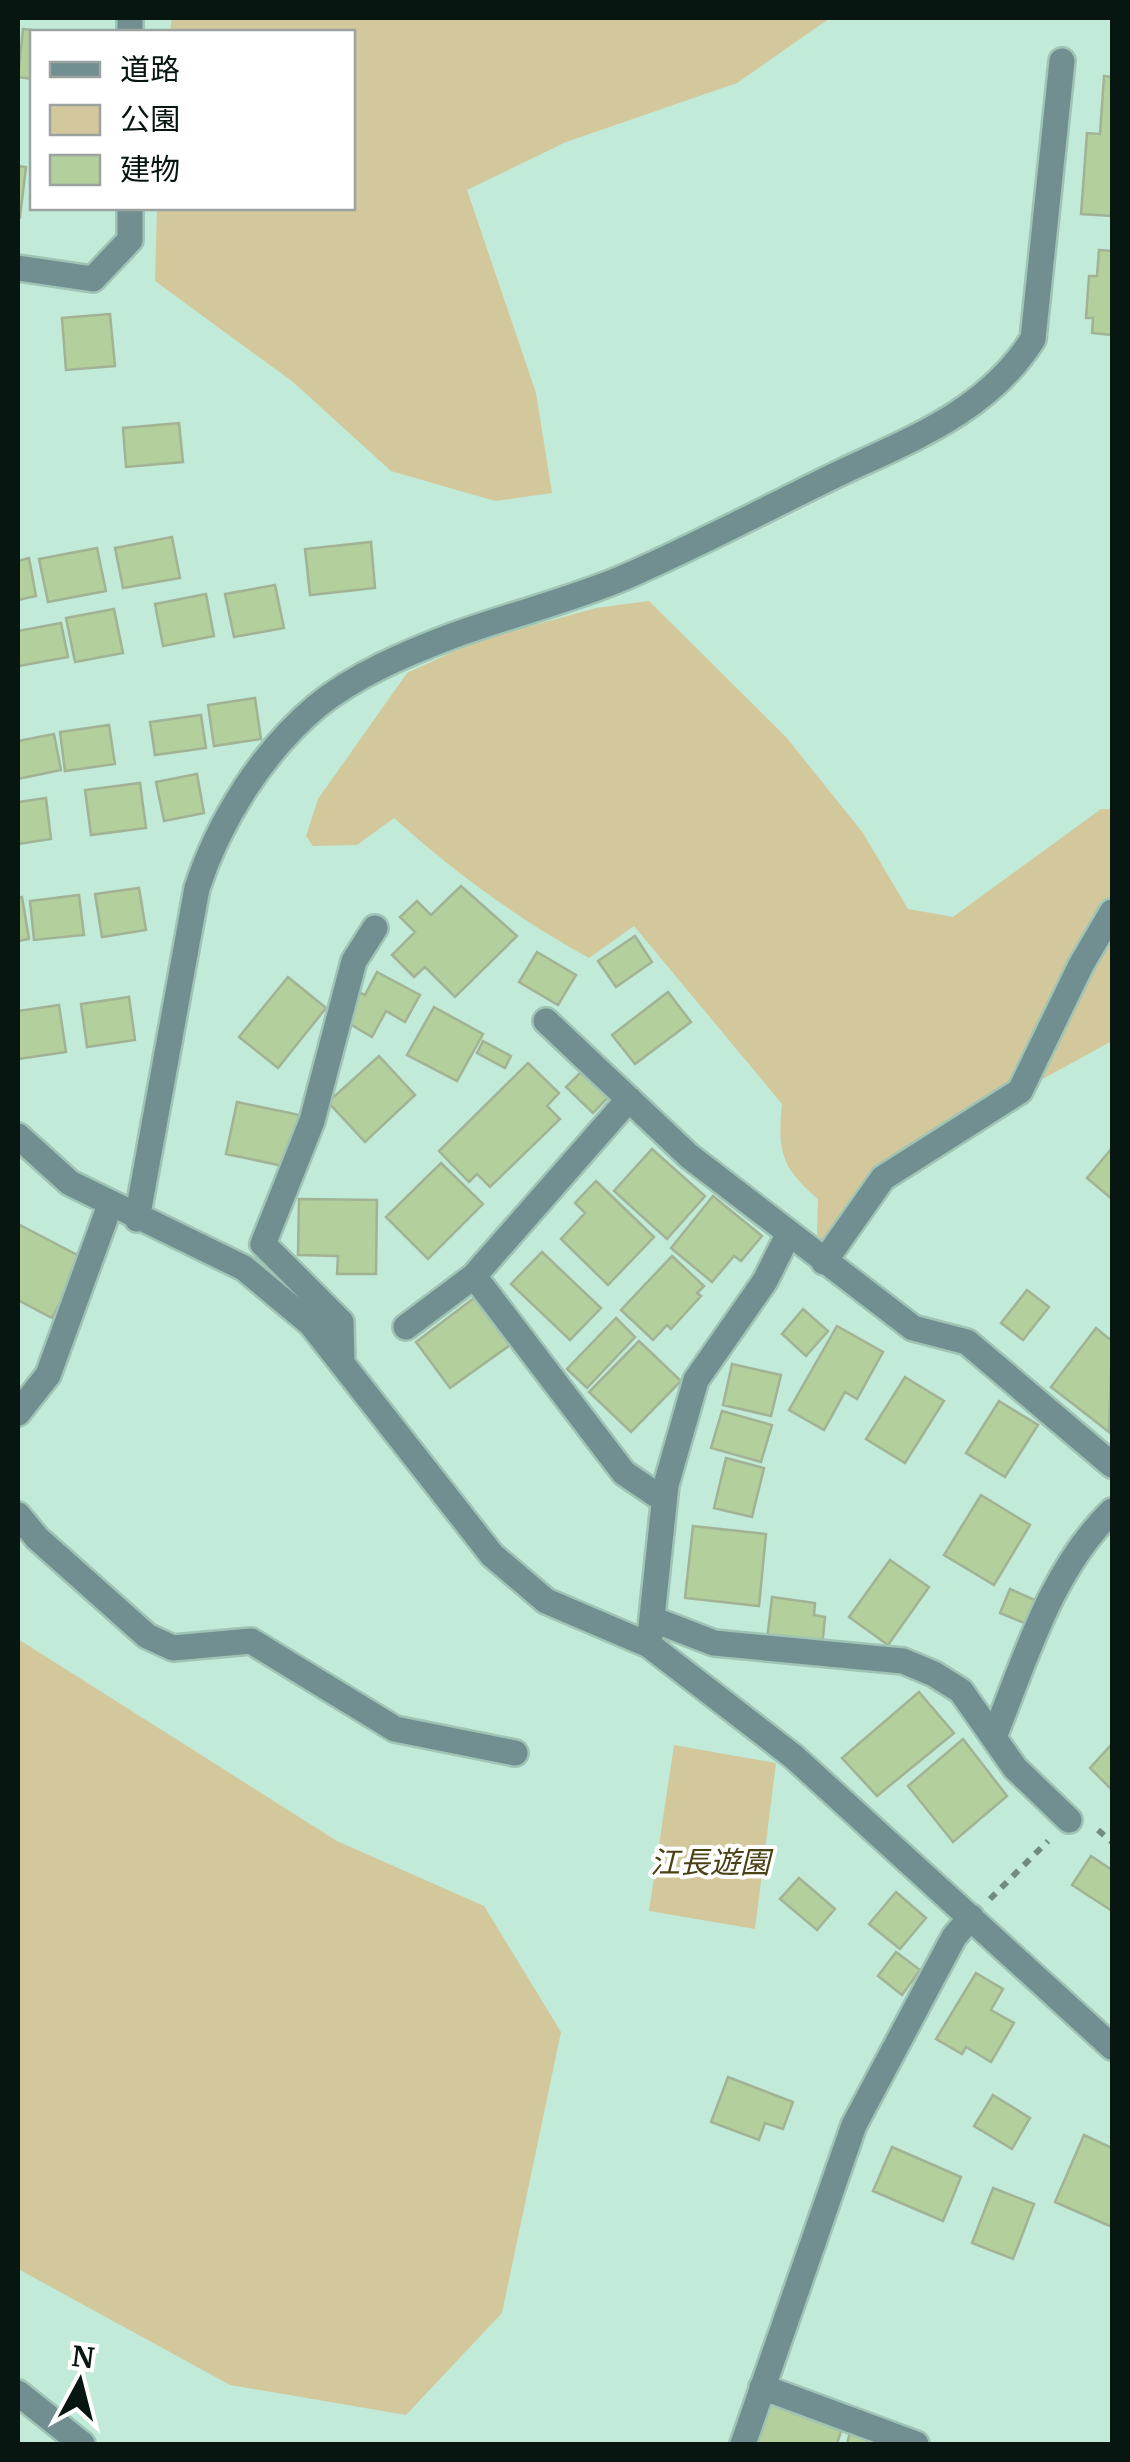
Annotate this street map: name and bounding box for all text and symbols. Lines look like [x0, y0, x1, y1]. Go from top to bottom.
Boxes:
legend [30, 30, 355, 210]
text: 道路 [120, 50, 180, 88]
text: 公園 [120, 100, 180, 138]
text: 建物 [120, 150, 180, 188]
park label: 江長遊園 [650, 1843, 774, 1881]
north arrow [30, 2332, 130, 2432]
text: N [70, 2338, 96, 2376]

